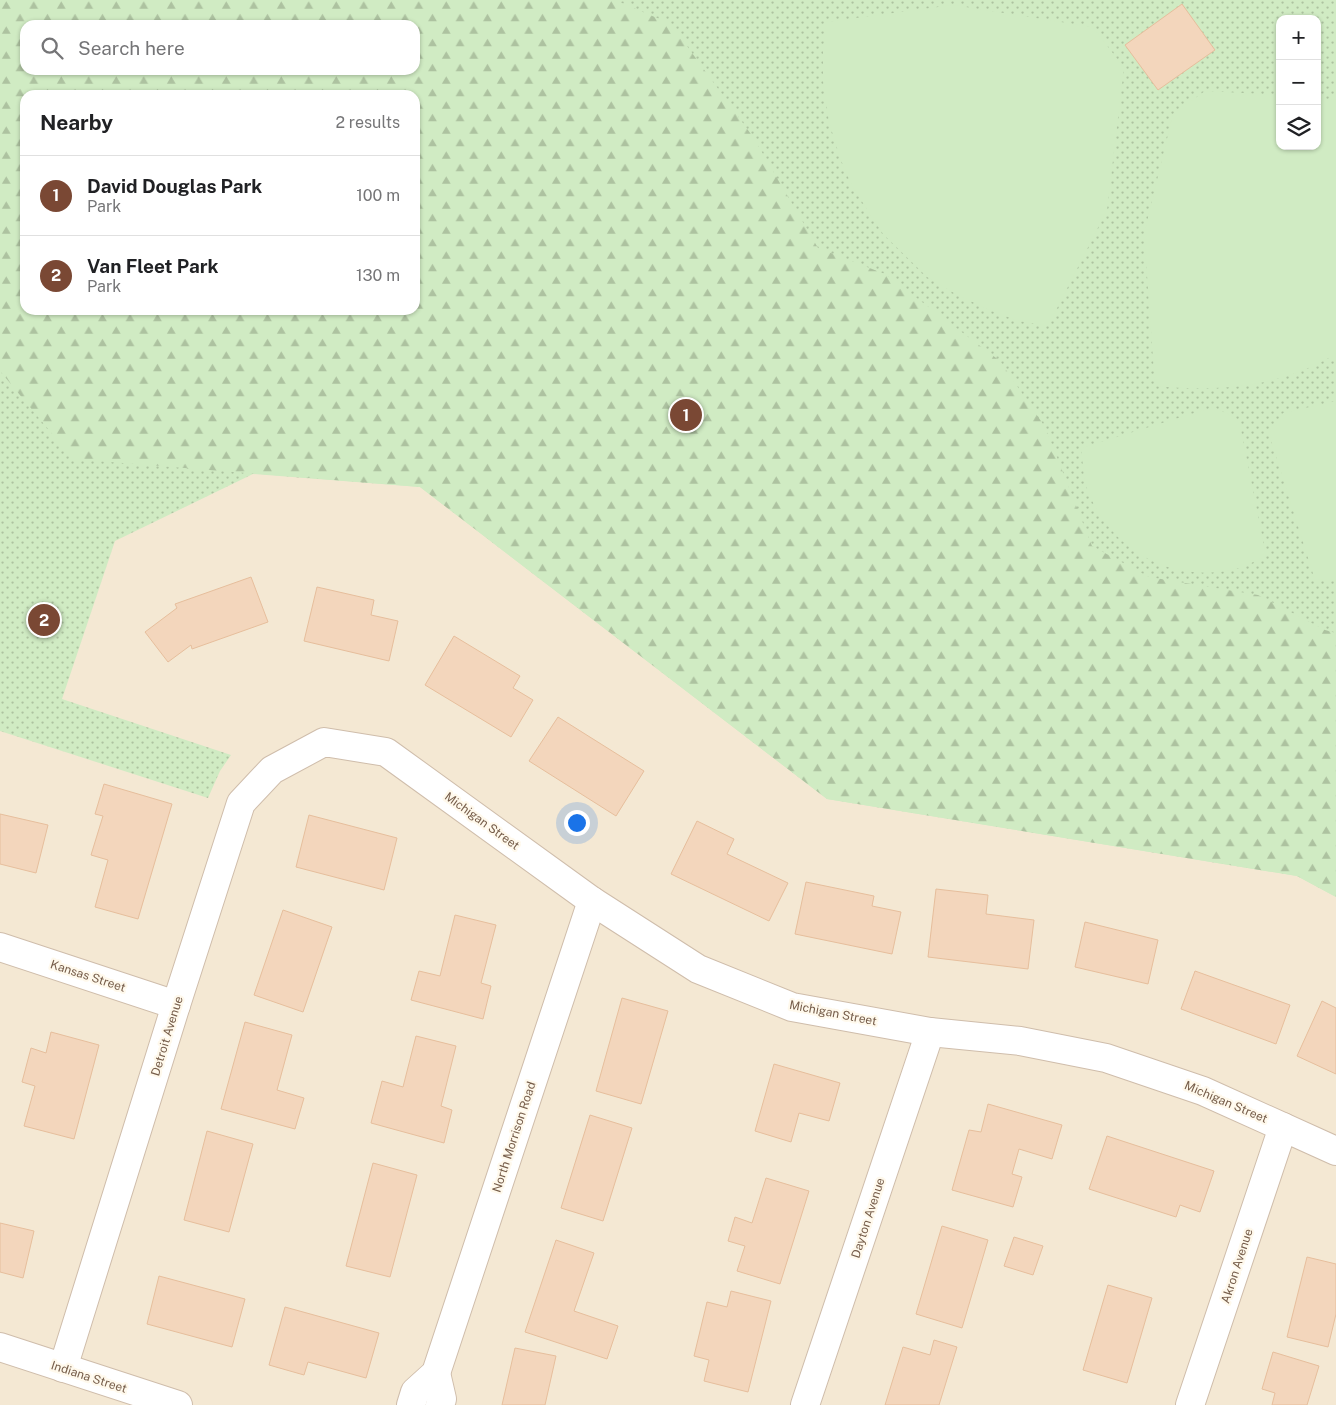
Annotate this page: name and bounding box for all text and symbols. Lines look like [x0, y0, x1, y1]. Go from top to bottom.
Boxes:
map controls [1276, 15, 1321, 150]
button: + [1276, 15, 1321, 60]
search box [20, 20, 420, 75]
icon: search [38, 34, 66, 62]
text: Search here [78, 37, 185, 59]
button: − [1276, 60, 1321, 105]
button: layers [1276, 105, 1321, 150]
text: Nearby [40, 110, 113, 135]
text: 2 results [335, 113, 400, 132]
text: David Douglas Park [87, 175, 262, 197]
text: 1 [53, 186, 59, 205]
text: 100 m [356, 186, 400, 205]
text: Park [87, 197, 121, 216]
text: Van Fleet Park [87, 255, 219, 277]
text: 2 [51, 266, 61, 285]
text: 130 m [356, 266, 400, 285]
text: Park [87, 277, 121, 296]
pin: 1 [670, 396, 702, 434]
pin: 2 [28, 601, 60, 639]
street label: Michigan Street [442, 789, 522, 853]
your location [564, 810, 590, 836]
street label: Kansas Street [49, 957, 128, 995]
street label: Detroit Avenue [148, 994, 186, 1078]
street label: Michigan Street [788, 998, 878, 1028]
street label: Michigan Street [1182, 1078, 1270, 1126]
street label: North Morrison Road [489, 1080, 539, 1194]
street label: Dayton Avenue [848, 1176, 888, 1260]
street label: Akron Avenue [1218, 1227, 1256, 1305]
street label: Indiana Street [49, 1358, 129, 1396]

